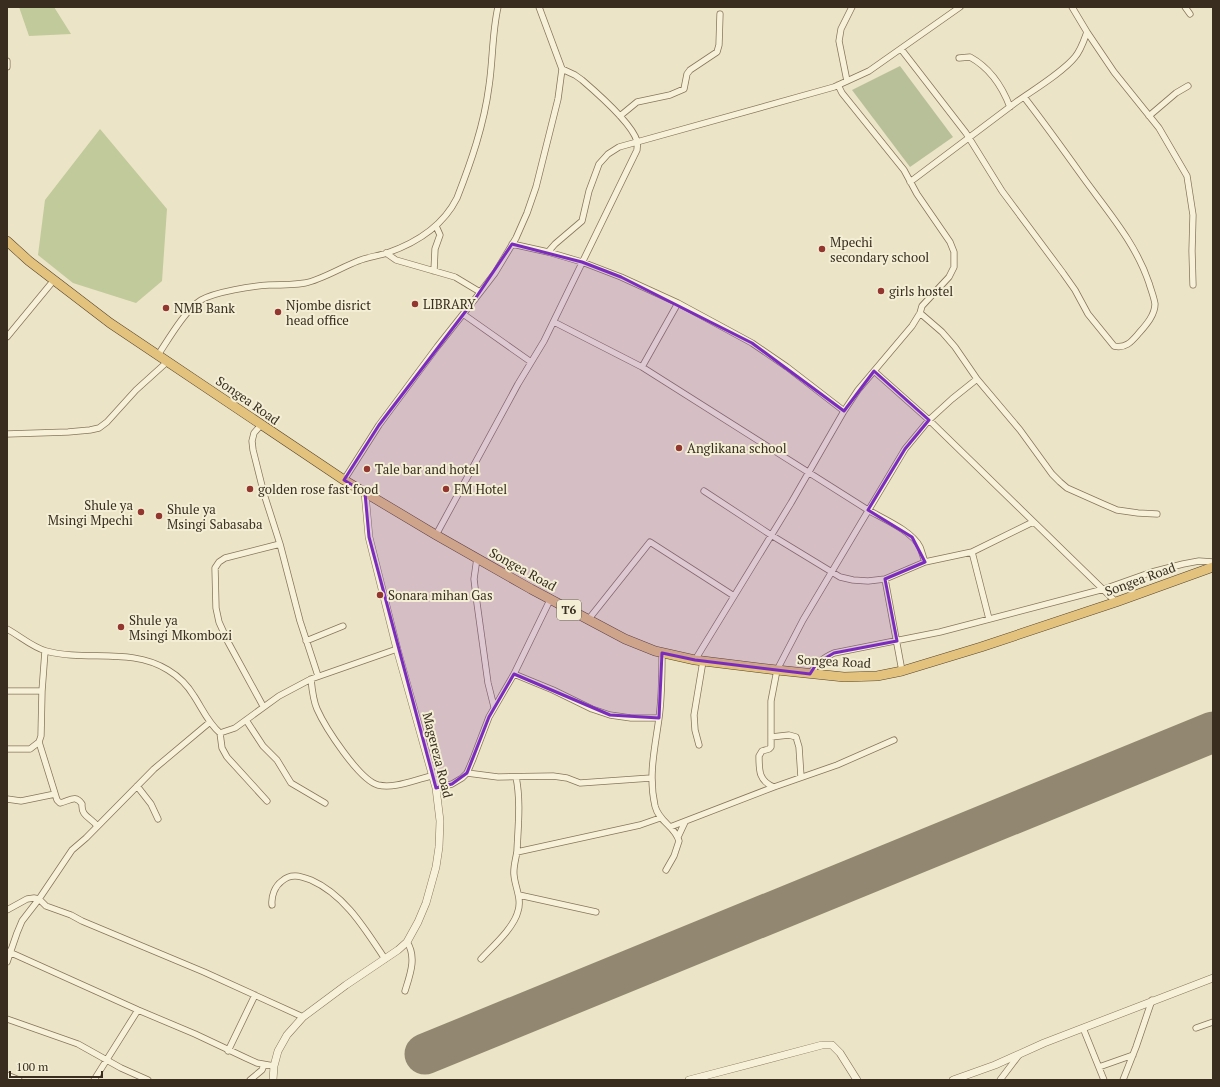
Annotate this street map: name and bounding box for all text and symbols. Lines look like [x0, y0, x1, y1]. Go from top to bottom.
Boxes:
place label: Mpechi secondary school [830, 233, 929, 266]
marker: Mpechi secondary school [817, 244, 827, 254]
place label: girls hostel [889, 282, 953, 300]
marker: girls hostel [876, 286, 886, 296]
place label: LIBRARY [423, 295, 476, 313]
place label: Njombe disrict head office [286, 296, 371, 329]
place label: NMB Bank [174, 299, 235, 317]
marker: LIBRARY [410, 299, 420, 309]
marker: NMB Bank [161, 303, 171, 313]
marker: Njombe disrict head office [273, 307, 283, 317]
street label: Songea Road [213, 371, 283, 429]
place label: Anglikana school [687, 439, 787, 457]
marker: Anglikana school [674, 443, 684, 453]
place label: Tale bar and hotel [375, 460, 479, 478]
marker: Tale bar and hotel [362, 464, 372, 474]
place label: golden rose fast food [258, 480, 379, 498]
place label: FM Hotel [454, 480, 507, 498]
marker: golden rose fast food [245, 484, 255, 494]
marker: FM Hotel [441, 484, 451, 494]
place label: Shule ya Msingi Mpechi [48, 496, 133, 529]
place label: Shule ya Msingi Sabasaba [167, 500, 263, 533]
marker: Shule ya Msingi Mpechi [136, 507, 146, 517]
marker: Shule ya Msingi Sabasaba [154, 511, 164, 521]
street label: Songea Road [486, 543, 560, 595]
street label: Songea Road [1102, 558, 1178, 600]
place label: Sonara mihan Gas [388, 586, 493, 604]
marker: Sonara mihan Gas [375, 590, 385, 600]
road number: T6 [557, 600, 581, 620]
place label: Shule ya Msingi Mkombozi [129, 611, 232, 644]
marker: Shule ya Msingi Mkombozi [116, 622, 126, 632]
street label: Songea Road [797, 650, 871, 672]
street label: Magereza Road [419, 710, 457, 800]
scale bar [10, 1053, 102, 1079]
text: 100 m [16, 1059, 49, 1074]

